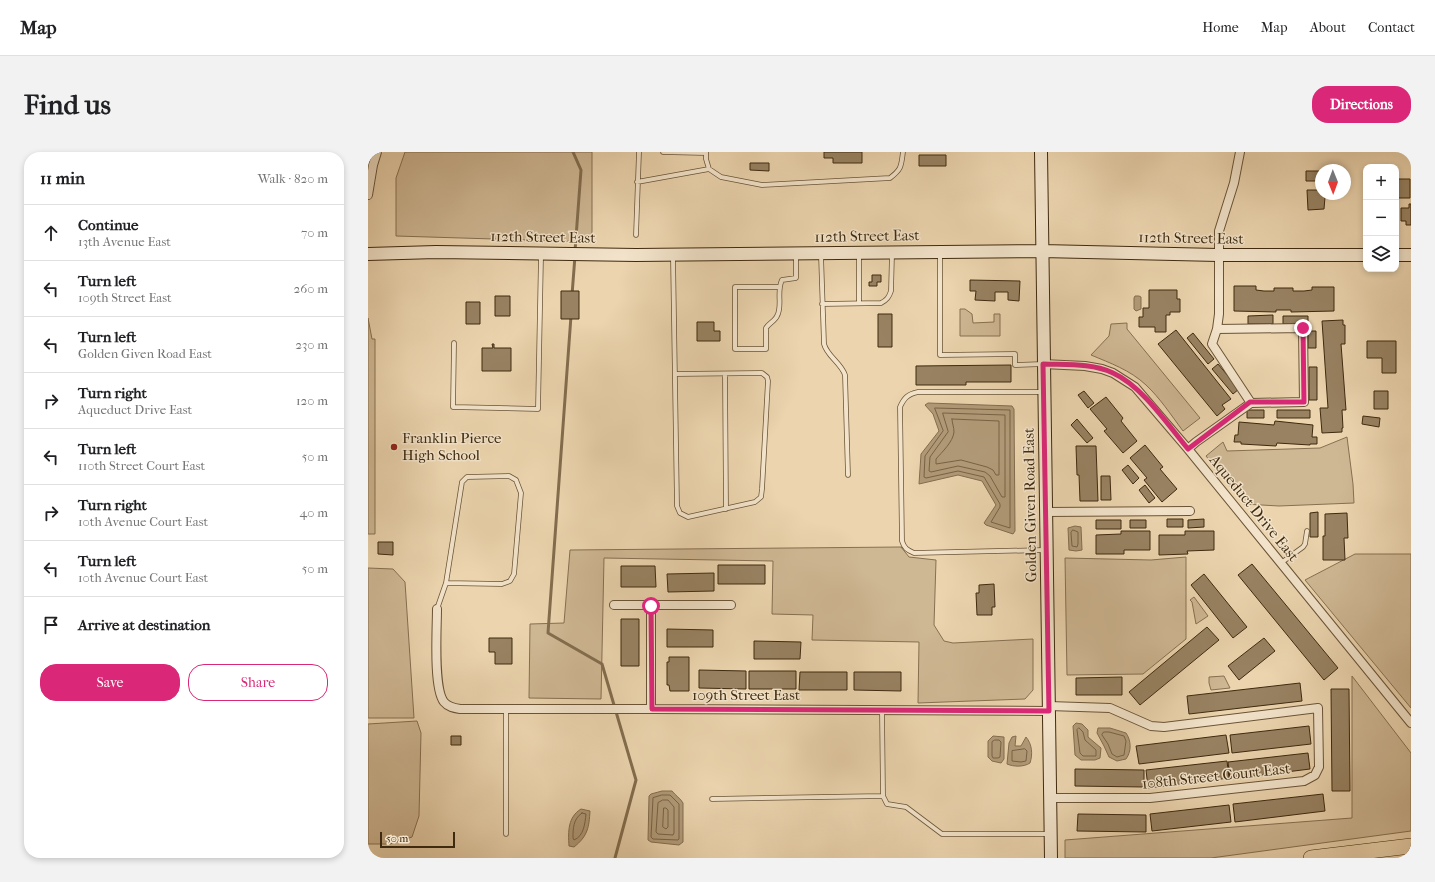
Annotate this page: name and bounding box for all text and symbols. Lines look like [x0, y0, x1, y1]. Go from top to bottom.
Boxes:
text: Map [20, 17, 56, 39]
text: Home [1202, 19, 1239, 36]
text: Map [1261, 19, 1288, 36]
text: About [1310, 19, 1346, 36]
text: Contact [1368, 19, 1415, 36]
button: Directions [1312, 86, 1411, 123]
text: Find us [24, 88, 111, 121]
north arrow [1315, 164, 1351, 200]
map controls [1363, 164, 1399, 272]
button: + [1363, 164, 1399, 200]
text: 11 min [40, 168, 85, 188]
text: Walk · 820 m [258, 171, 328, 186]
button: − [1363, 200, 1399, 236]
text: Continue [78, 216, 138, 234]
icon: ahead [40, 222, 62, 244]
text: 70 m [301, 225, 328, 240]
street label: 112th Street East [814, 226, 920, 246]
street label: 112th Street East [490, 227, 596, 247]
street label: 112th Street East [1138, 228, 1244, 248]
text: 13th Avenue East [78, 234, 171, 249]
button: layers [1363, 236, 1399, 272]
text: Turn left [78, 272, 136, 290]
icon: left [40, 278, 62, 300]
text: 260 m [294, 281, 328, 296]
text: 109th Street East [78, 290, 172, 305]
route end [1294, 319, 1312, 337]
text: Turn left [78, 328, 136, 346]
icon: left [40, 334, 62, 356]
text: 230 m [295, 337, 328, 352]
text: Golden Given Road East [78, 346, 212, 361]
text: Turn right [78, 384, 147, 402]
icon: right [40, 390, 62, 412]
text: 120 m [296, 393, 328, 408]
text: Aqueduct Drive East [78, 402, 192, 417]
street label: Golden Given Road East [1020, 427, 1040, 582]
place label: Franklin Pierce High School [402, 429, 502, 464]
text: Turn left [78, 440, 136, 458]
marker: Franklin Pierce High School [389, 442, 399, 452]
icon: left [40, 446, 62, 468]
text: 50 m [302, 449, 328, 464]
street label: Aqueduct Drive East [1205, 450, 1303, 565]
text: 110th Street Court East [78, 458, 205, 473]
text: Turn right [78, 496, 147, 514]
icon: right [40, 502, 62, 524]
text: 40 m [300, 505, 328, 520]
text: 10th Avenue Court East [78, 514, 208, 529]
text: Turn left [78, 552, 136, 570]
icon: left [40, 558, 62, 580]
text: 50 m [302, 561, 328, 576]
text: 10th Avenue Court East [78, 570, 208, 585]
route start [642, 597, 660, 615]
icon: arrive [40, 614, 62, 636]
text: Arrive at destination [78, 616, 210, 634]
button: Save [40, 664, 180, 701]
button: Share [188, 664, 328, 701]
street label: 109th Street East [692, 686, 801, 704]
street label: 108th Street Court East [1141, 759, 1292, 793]
scale bar [380, 830, 455, 849]
text: 50 m [386, 832, 408, 845]

